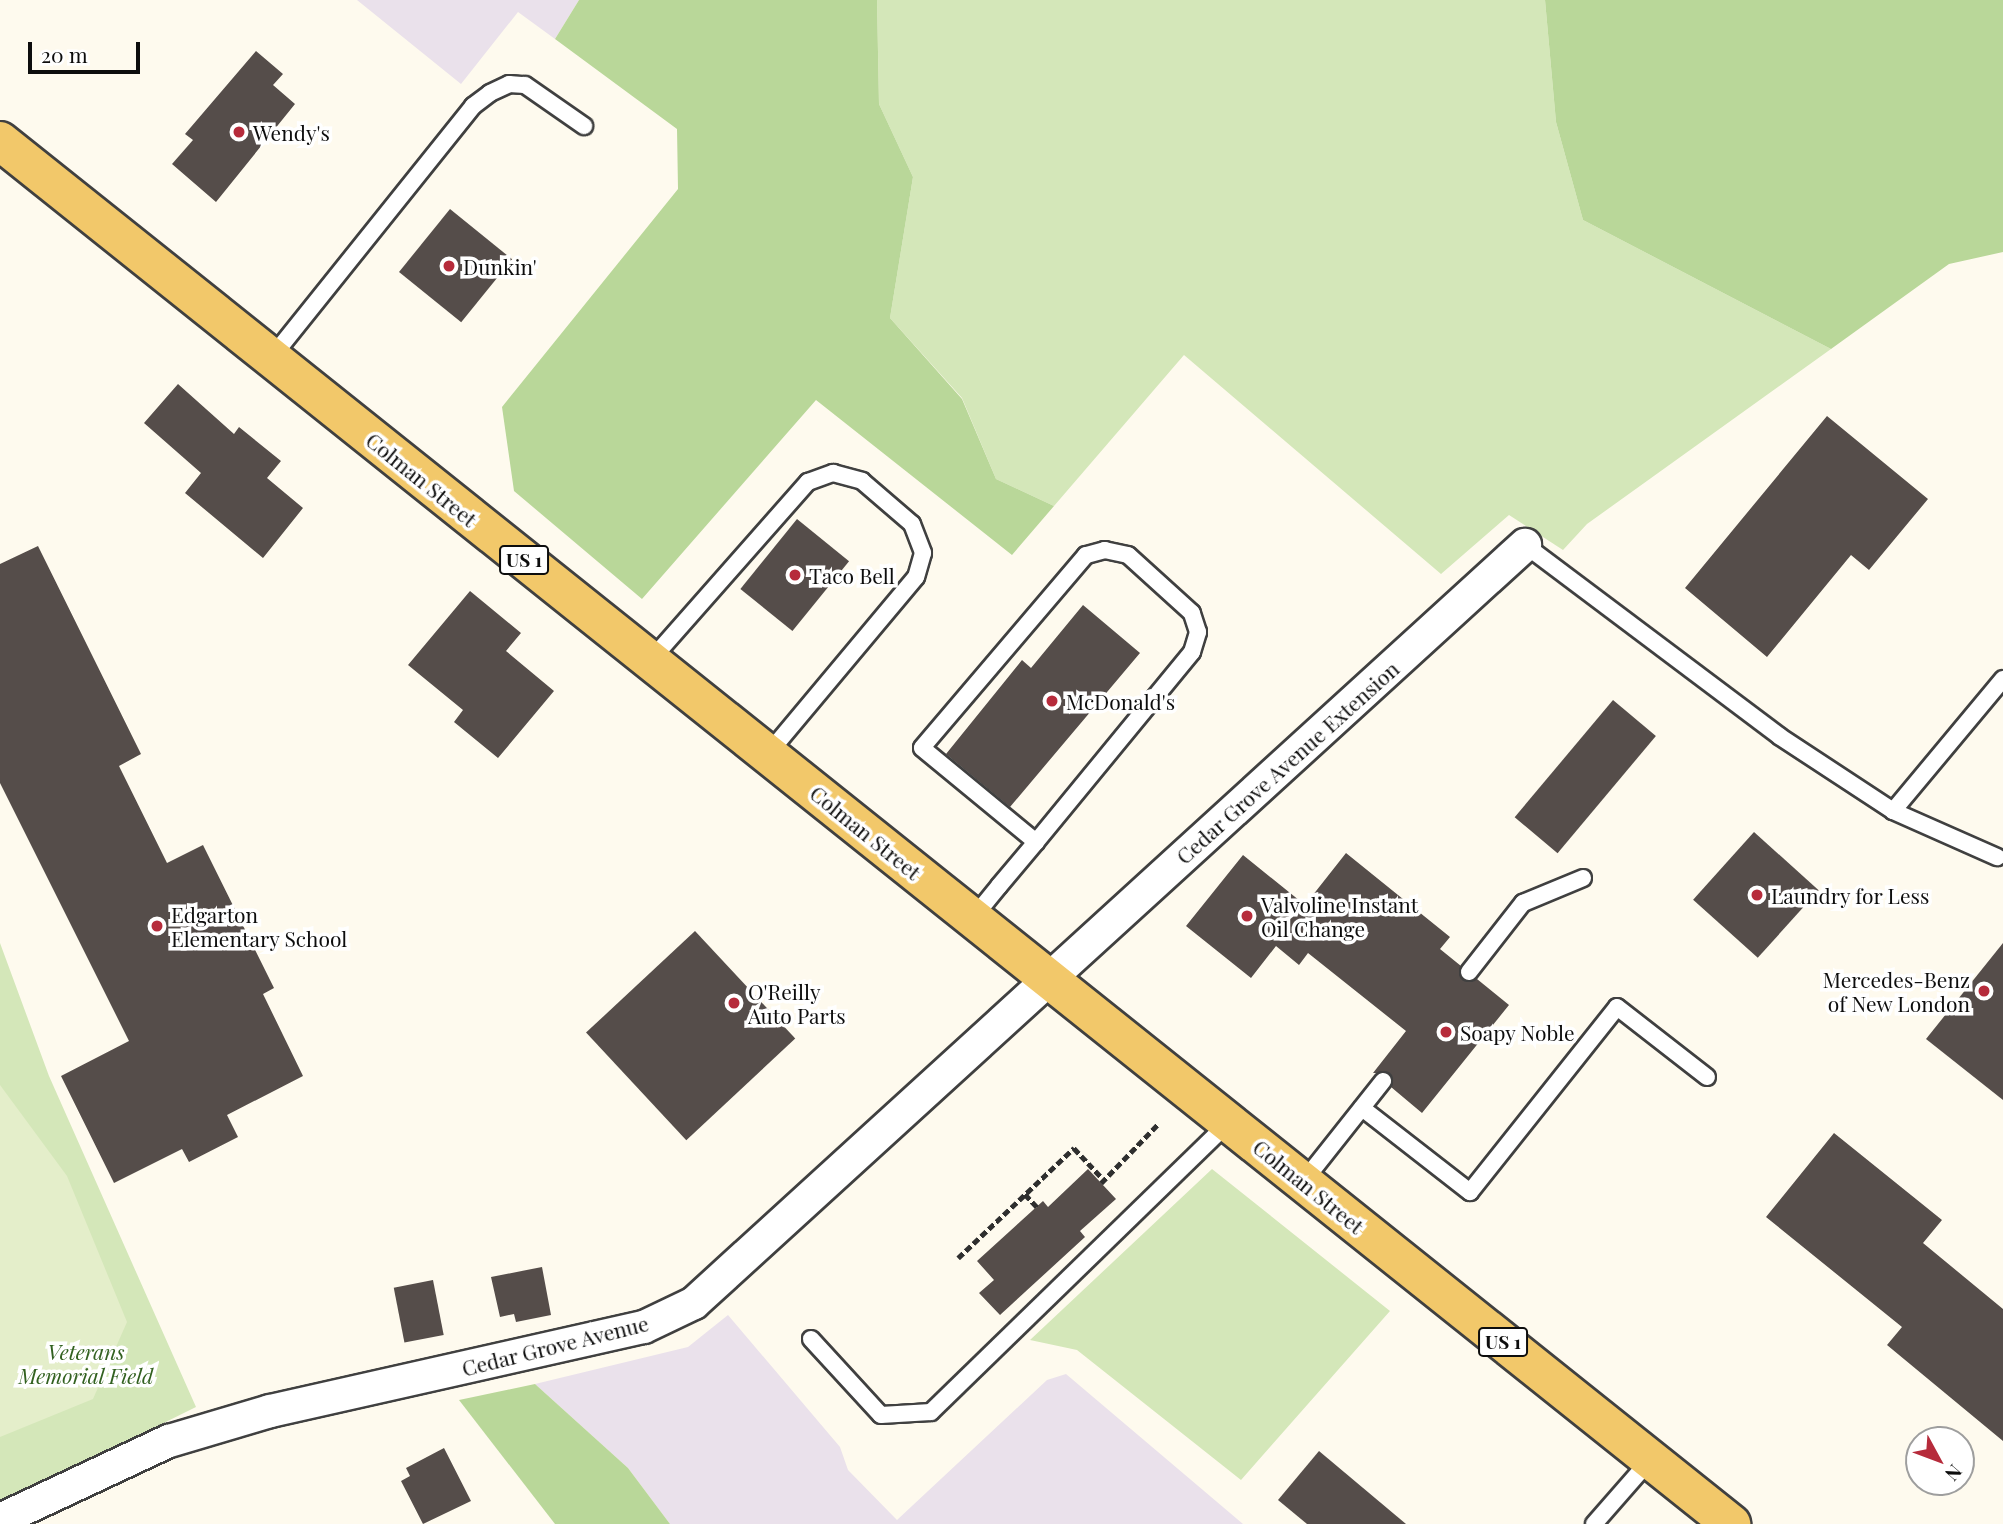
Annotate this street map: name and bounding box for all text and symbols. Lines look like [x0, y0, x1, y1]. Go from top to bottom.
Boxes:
scale bar [32, 28, 144, 72]
text: 20 m [41, 40, 88, 68]
place label: Wendy's [253, 119, 330, 145]
marker: Wendy's [231, 124, 247, 140]
place label: Dunkin' [463, 253, 537, 279]
marker: Dunkin' [441, 258, 457, 274]
street label: Colman Street [362, 427, 482, 531]
road number: US 1 [498, 544, 550, 576]
place label: Taco Bell [809, 562, 895, 588]
marker: Taco Bell [787, 567, 803, 583]
street label: Cedar Grove Avenue Extension [1170, 655, 1404, 869]
place label: McDonald's [1066, 688, 1175, 714]
marker: McDonald's [1044, 693, 1060, 709]
street label: Colman Street [806, 780, 926, 884]
place label: Laundry for Less [1771, 882, 1930, 908]
marker: Laundry for Less [1749, 887, 1765, 903]
place label: Valvoline Instant Oil Change [1261, 891, 1418, 941]
place label: Edgarton Elementary School [171, 901, 348, 951]
marker: Valvoline Instant Oil Change [1239, 908, 1255, 924]
marker: Edgarton Elementary School [149, 918, 165, 934]
place label: Mercedes-Benz of New London [1823, 966, 1970, 1016]
place label: O'Reilly Auto Parts [748, 978, 846, 1028]
marker: Mercedes-Benz of New London [1976, 983, 1992, 999]
marker: O'Reilly Auto Parts [726, 995, 742, 1011]
place label: Soapy Noble [1460, 1019, 1575, 1045]
marker: Soapy Noble [1438, 1024, 1454, 1040]
street label: Colman Street [1249, 1134, 1369, 1238]
street label: Cedar Grove Avenue [459, 1309, 651, 1381]
road number: US 1 [1477, 1326, 1529, 1358]
park label: Veterans Memorial Field [18, 1338, 154, 1388]
north arrow [1905, 1426, 1975, 1496]
text: N [1940, 1460, 1969, 1487]

